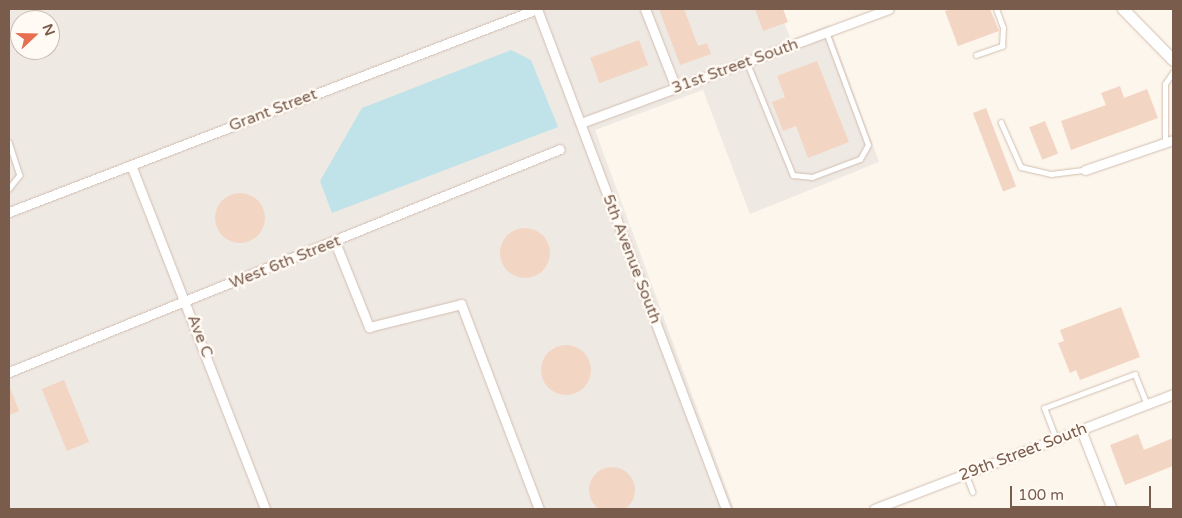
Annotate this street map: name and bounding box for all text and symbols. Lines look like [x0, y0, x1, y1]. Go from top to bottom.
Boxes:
north arrow [10, 10, 60, 60]
text: N [39, 22, 58, 38]
street label: 31st Street South [669, 34, 801, 98]
street label: Grant Street [226, 84, 320, 136]
street label: 5th Avenue South [599, 192, 665, 326]
street label: West 6th Street [227, 231, 343, 293]
street label: Ave C [183, 312, 217, 360]
street label: 29th Street South [956, 419, 1090, 485]
scale bar [1012, 476, 1153, 508]
text: 100 m [1018, 486, 1064, 504]

